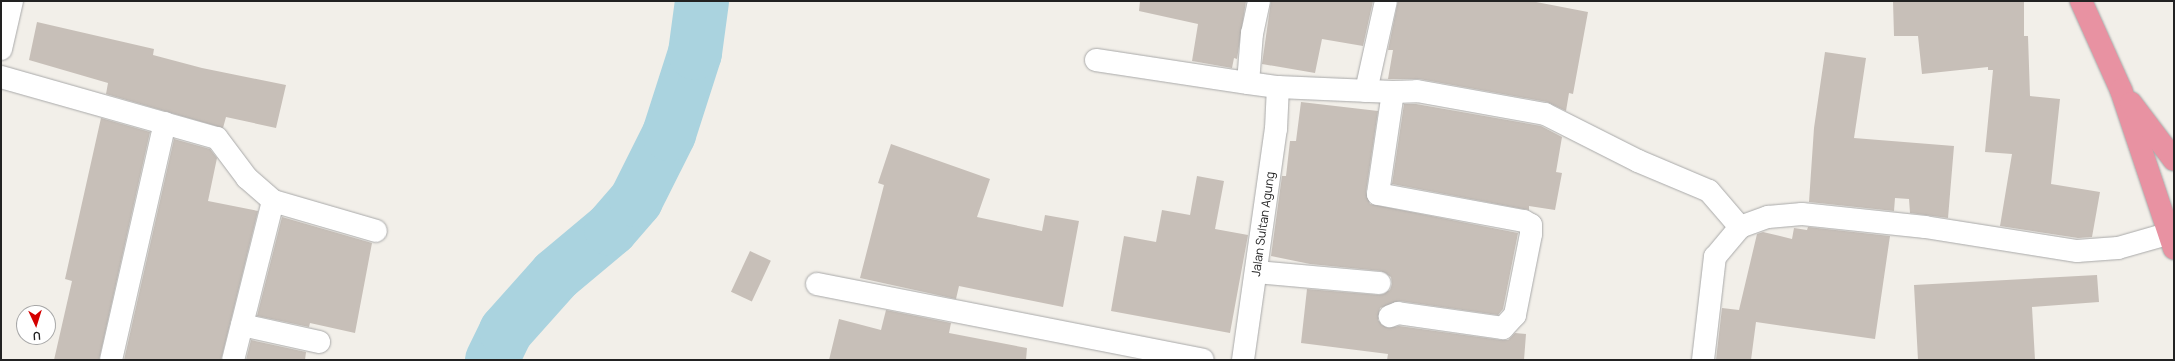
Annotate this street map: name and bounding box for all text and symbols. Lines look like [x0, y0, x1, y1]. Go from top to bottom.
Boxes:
street label: Jalan Sultan Agung [1249, 171, 1277, 277]
north arrow [16, 305, 56, 345]
text: U [32, 329, 41, 344]

